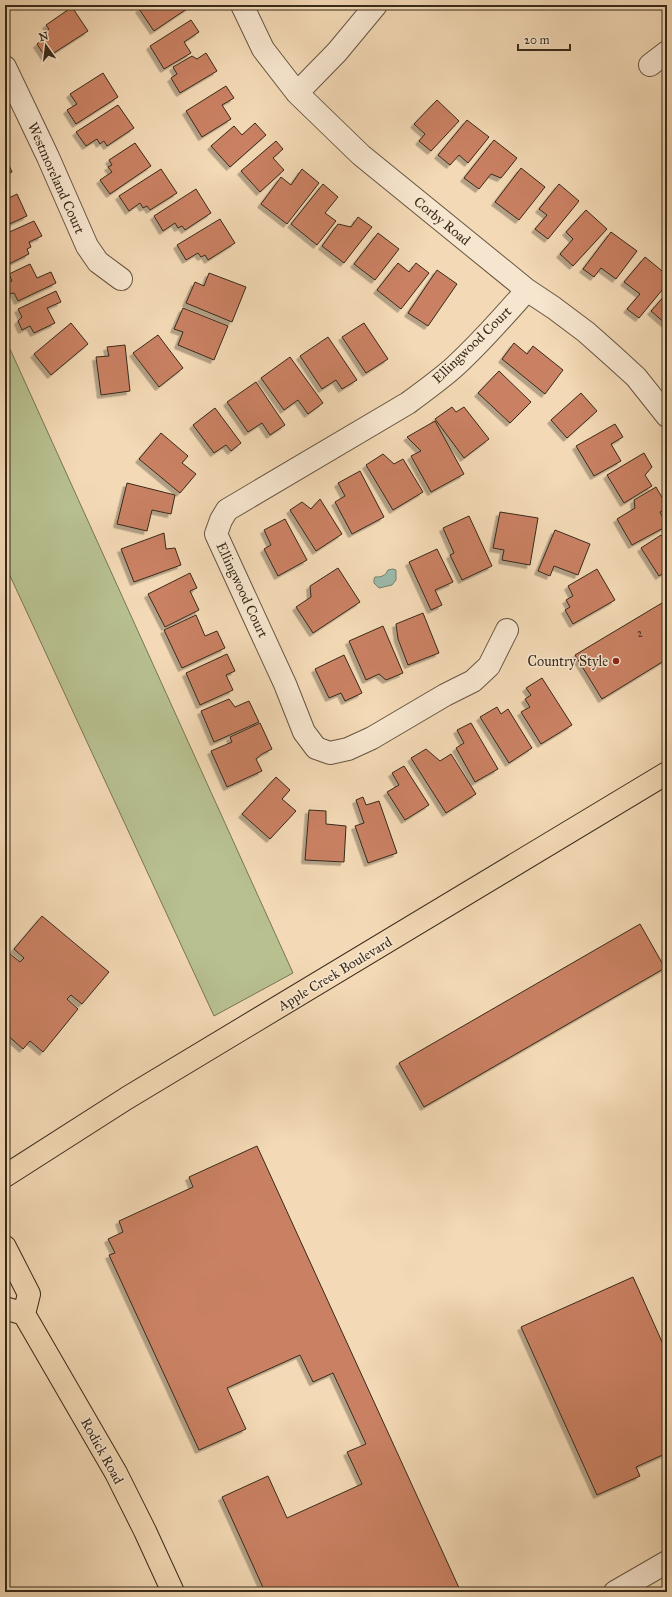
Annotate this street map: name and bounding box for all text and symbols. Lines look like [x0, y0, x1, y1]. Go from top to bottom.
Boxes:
north arrow [26, 26, 66, 66]
scale bar [518, 26, 570, 52]
text: N [38, 29, 50, 44]
text: 20 m [524, 33, 550, 47]
street label: Westmoreland Court [24, 120, 88, 236]
street label: Corby Road [410, 193, 474, 249]
street label: Ellingwood Court [429, 303, 515, 387]
street label: Ellingwood Court [212, 539, 272, 641]
house number: 2 [637, 626, 643, 640]
place label: Country Style [527, 653, 608, 670]
marker: Country Style [611, 656, 621, 666]
street label: Apple Creek Boulevard [274, 933, 395, 1015]
street label: Rodick Road [77, 1415, 127, 1487]

